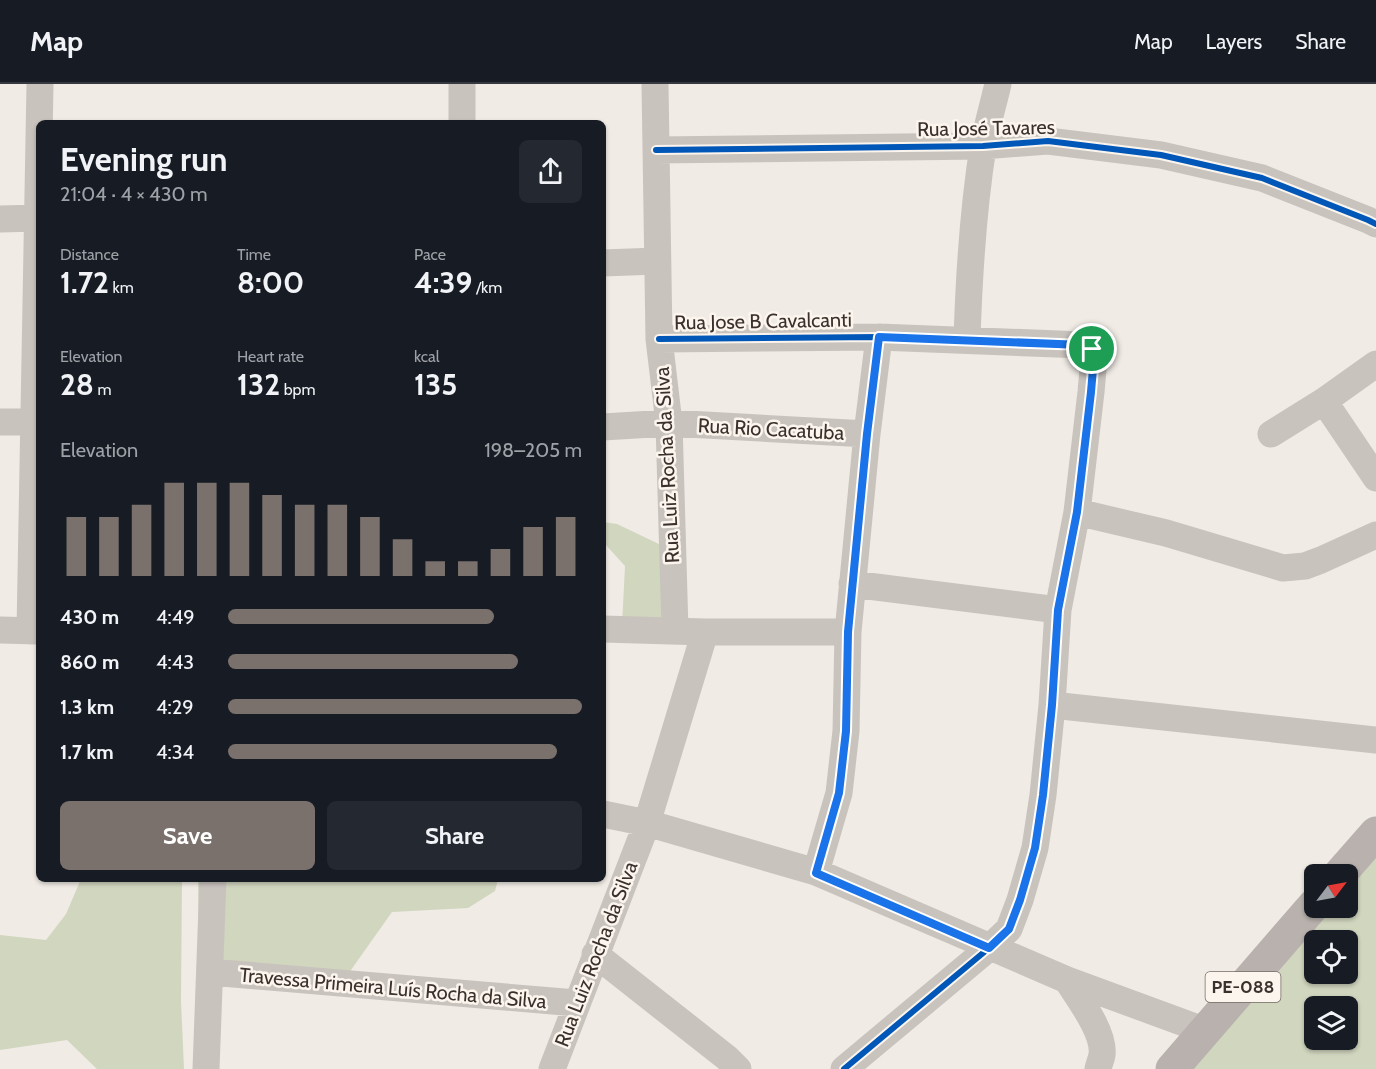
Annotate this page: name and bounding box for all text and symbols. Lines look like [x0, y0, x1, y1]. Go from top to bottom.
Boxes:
text: Map [30, 24, 83, 58]
text: Map [1134, 29, 1173, 54]
text: Layers [1206, 29, 1262, 54]
text: Share [1295, 29, 1346, 54]
street label: Rua José Tavares [917, 115, 1055, 141]
text: Evening run [60, 139, 227, 179]
button: share [519, 140, 582, 203]
text: 21:04 · 4 × 430 m [60, 182, 208, 206]
text: Distance [60, 245, 119, 264]
text: Time [237, 245, 271, 264]
text: Pace [414, 245, 446, 264]
text: 1.72 [60, 264, 109, 301]
text: 8:00 [237, 264, 304, 301]
text: 4:39 [414, 264, 472, 301]
text: km [109, 278, 134, 297]
text: /km [472, 278, 502, 297]
street label: Rua Jose B Cavalcanti [674, 307, 852, 335]
pin [1066, 323, 1117, 374]
icon: arrive [1075, 332, 1108, 365]
text: Elevation [60, 347, 123, 366]
text: Heart rate [237, 347, 304, 366]
text: kcal [414, 347, 440, 366]
text: 28 [60, 366, 94, 403]
text: 132 [237, 366, 280, 403]
text: 135 [414, 366, 457, 403]
street label: Rua Luiz Rocha da Silva [650, 366, 684, 564]
text: m [94, 380, 112, 399]
text: bpm [280, 380, 316, 399]
street label: Rua Rio Cacatuba [697, 413, 845, 445]
text: Elevation [60, 438, 138, 462]
text: 198–205 m [484, 438, 582, 462]
text: 430 m [60, 605, 119, 629]
text: 4:49 [156, 605, 195, 629]
text: 860 m [60, 650, 119, 674]
text: 4:43 [156, 650, 194, 674]
text: 1.3 km [60, 695, 114, 719]
text: 4:29 [156, 695, 194, 719]
text: 1.7 km [60, 740, 114, 764]
text: 4:34 [156, 740, 194, 764]
button: Save [60, 801, 315, 870]
button: Share [327, 801, 582, 870]
street label: Rua Luiz Rocha da Silva [550, 858, 643, 1050]
north arrow [1304, 864, 1358, 918]
map controls [1304, 864, 1358, 1050]
button: locate [1304, 930, 1358, 984]
street label: Travessa Primeira Luís Rocha da Silva [239, 963, 548, 1013]
road number: PE-088 [1206, 972, 1280, 1002]
button: layers [1304, 996, 1358, 1050]

